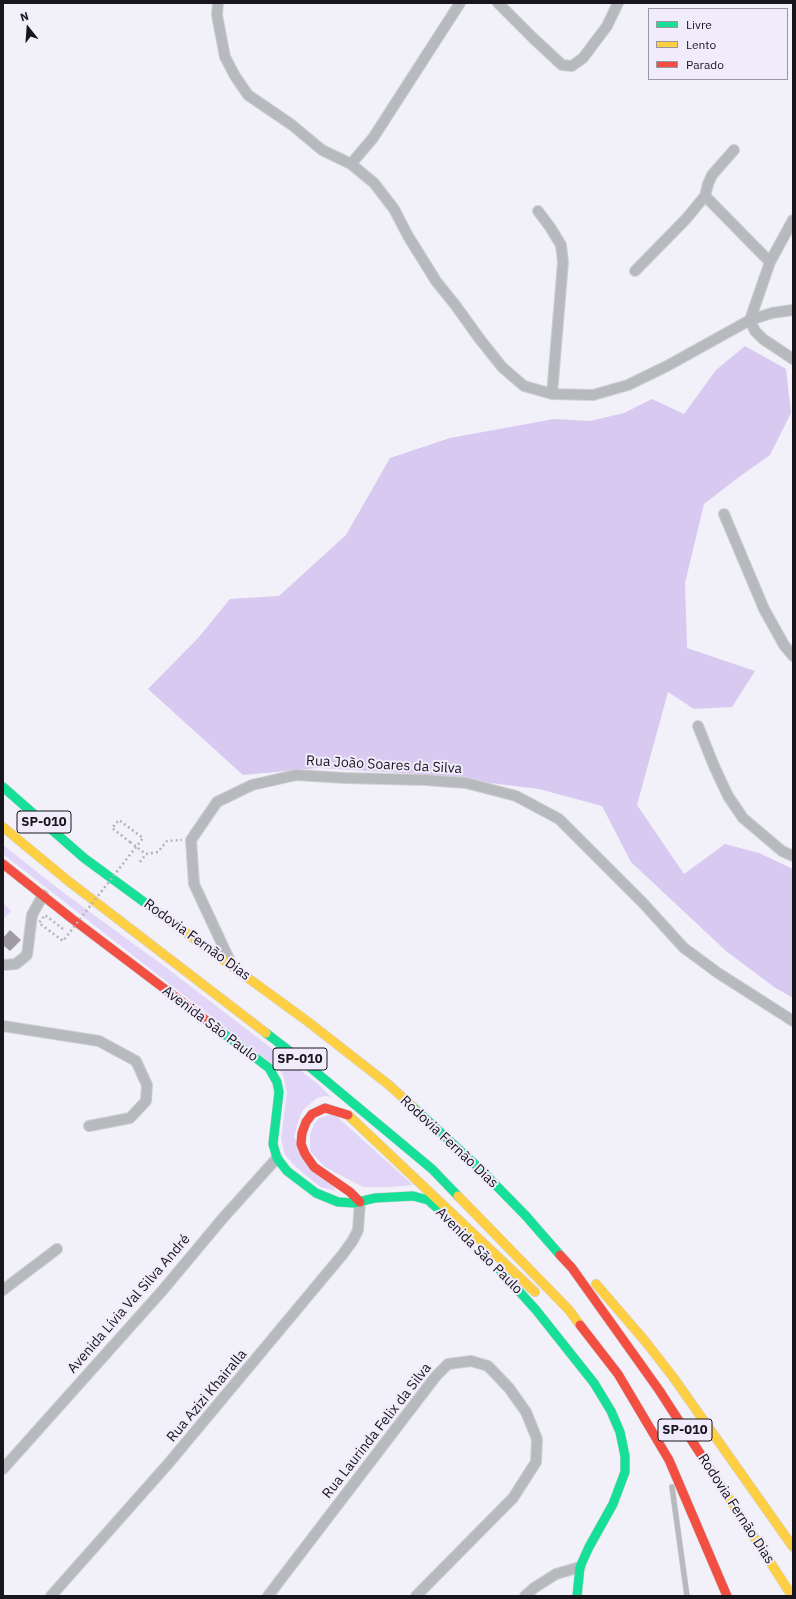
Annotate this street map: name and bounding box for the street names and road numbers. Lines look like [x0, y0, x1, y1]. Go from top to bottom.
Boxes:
street label: Rua João Soares da Silva [306, 753, 462, 777]
road number: SP-010 [17, 811, 71, 833]
street label: Rodovia Fernão Dias [140, 896, 254, 984]
street label: Avenida São Paulo [159, 982, 261, 1066]
road number: SP-010 [273, 1048, 327, 1070]
street label: Rodovia Fernão Dias [397, 1092, 501, 1192]
street label: Avenida São Paulo [432, 1204, 526, 1298]
street label: Avenida Lívia Val Silva André [64, 1231, 194, 1377]
street label: Rua Azizi Khairalla [163, 1346, 251, 1446]
street label: Rua Laurinda Felix da Silva [319, 1360, 435, 1502]
road number: SP-010 [658, 1419, 712, 1441]
street label: Rodovia Fernão Dias [694, 1451, 778, 1567]

